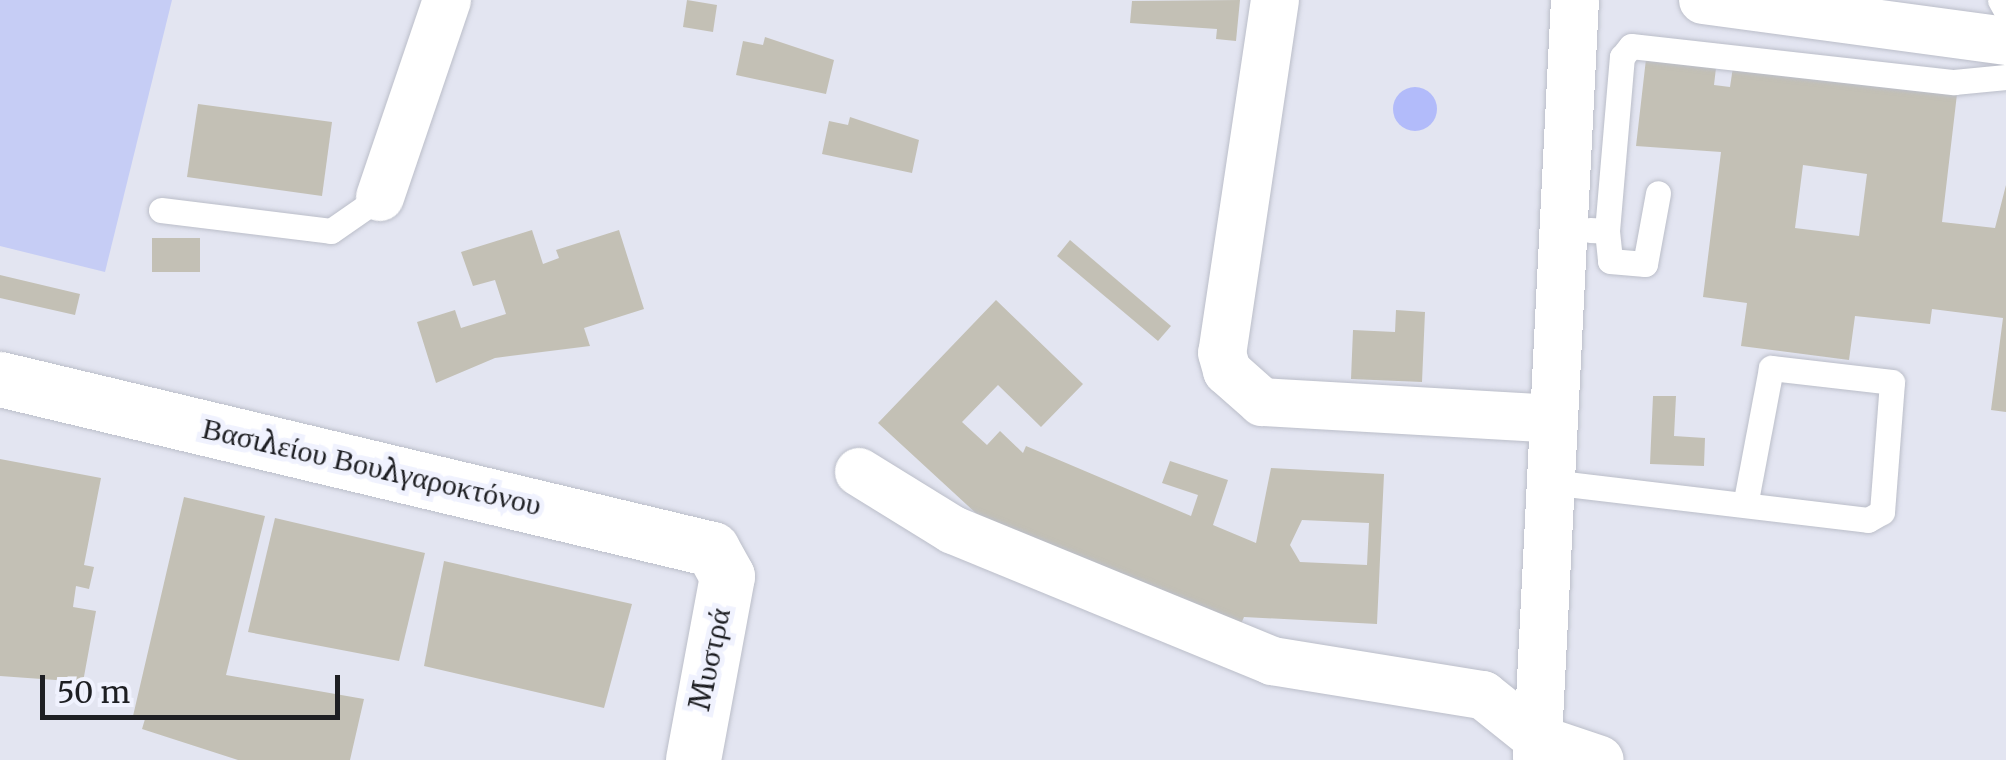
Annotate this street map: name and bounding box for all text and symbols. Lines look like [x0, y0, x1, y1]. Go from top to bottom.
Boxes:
street label: Βασιλείου Βουλγαροκτόνου [199, 409, 545, 523]
street label: Μυστρά [681, 605, 737, 713]
scale bar [45, 655, 345, 717]
text: 50 m [57, 673, 130, 711]

